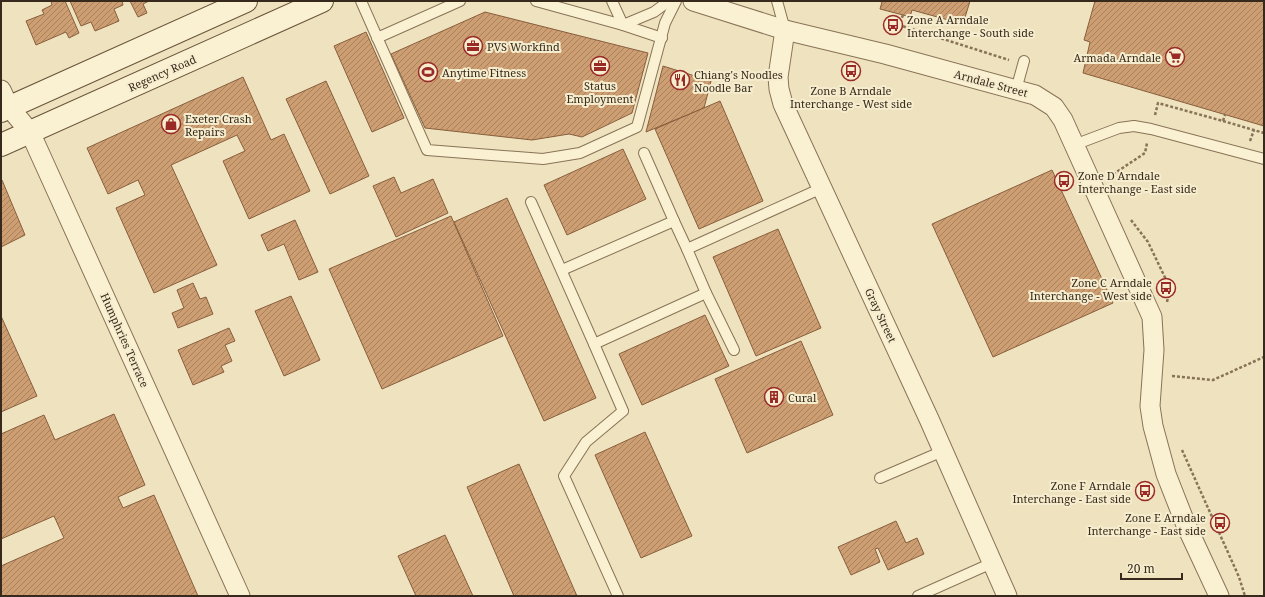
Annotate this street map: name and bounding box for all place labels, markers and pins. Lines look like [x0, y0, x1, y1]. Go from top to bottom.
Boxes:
place label: Zone A Arndale Interchange - South side [907, 12, 1034, 40]
bus stop icon: Zone A Arndale Interchange - South side [882, 14, 904, 36]
office icon: PVS Workfind [462, 35, 484, 57]
place label: PVS Workfind [487, 39, 560, 54]
supermarket icon: Armada Arndale [1164, 46, 1186, 68]
place label: Armada Arndale [1073, 50, 1161, 65]
office icon: Status Employment [589, 55, 611, 77]
bus stop icon: Zone B Arndale Interchange - West side [840, 60, 862, 82]
sports icon: Anytime Fitness [417, 61, 439, 83]
place label: Anytime Fitness [442, 65, 526, 80]
place label: Chiang's Noodles Noodle Bar [694, 67, 783, 95]
restaurant icon: Chiang's Noodles Noodle Bar [669, 69, 691, 91]
place label: Status Employment [566, 78, 634, 106]
place label: Zone B Arndale Interchange - West side [790, 83, 912, 111]
place label: Exeter Crash Repairs [185, 111, 252, 139]
shop icon: Exeter Crash Repairs [160, 113, 182, 135]
place label: Zone D Arndale Interchange - East side [1078, 168, 1197, 196]
bus stop icon: Zone D Arndale Interchange - East side [1053, 170, 1075, 192]
place label: Zone C Arndale Interchange - West side [1030, 275, 1152, 303]
bus stop icon: Zone C Arndale Interchange - West side [1155, 277, 1177, 299]
building icon: Cural [763, 386, 785, 408]
place label: Cural [788, 390, 817, 405]
place label: Zone F Arndale Interchange - East side [1012, 478, 1131, 506]
bus stop icon: Zone F Arndale Interchange - East side [1134, 480, 1156, 502]
place label: Zone E Arndale Interchange - East side [1087, 510, 1206, 538]
bus stop icon: Zone E Arndale Interchange - East side [1209, 512, 1231, 534]

